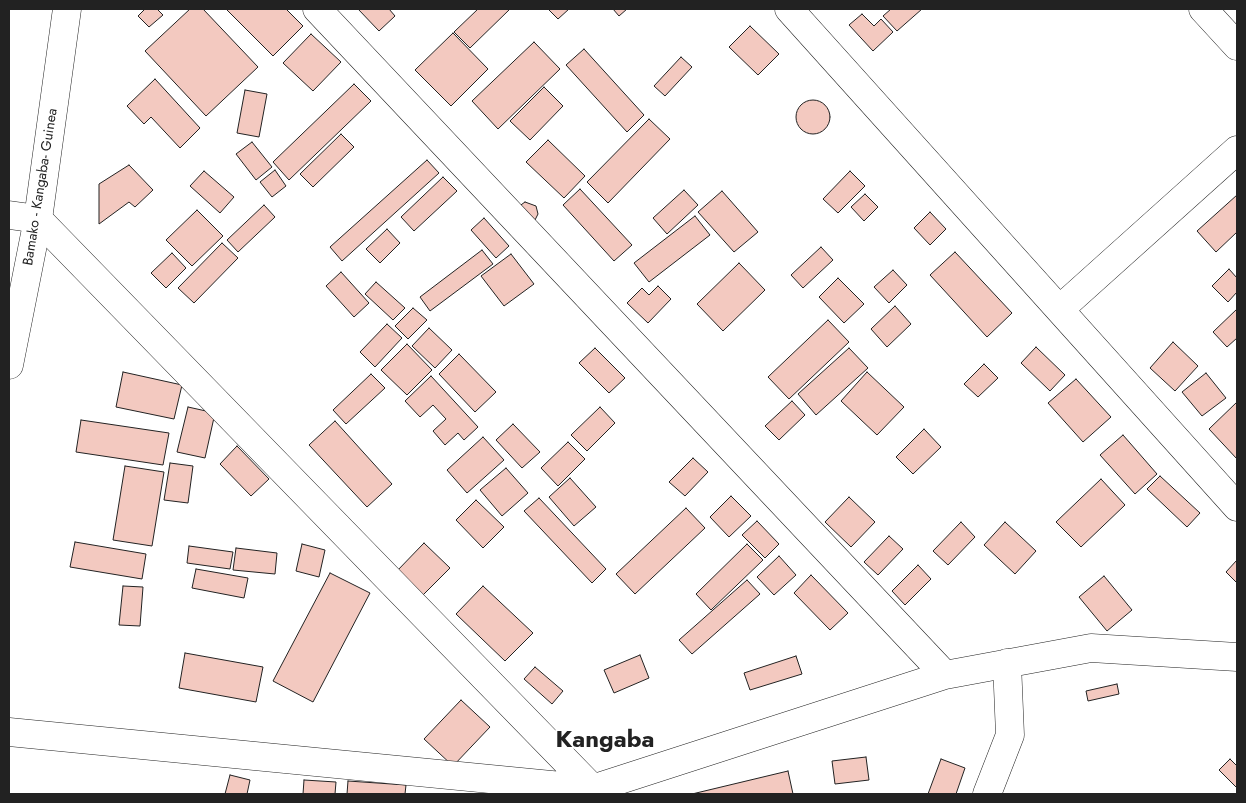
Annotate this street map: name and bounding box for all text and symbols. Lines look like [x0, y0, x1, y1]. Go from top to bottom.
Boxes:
street label: Bamako - Kangaba- Guinea [20, 107, 62, 267]
district label: Kangaba [556, 727, 654, 755]

